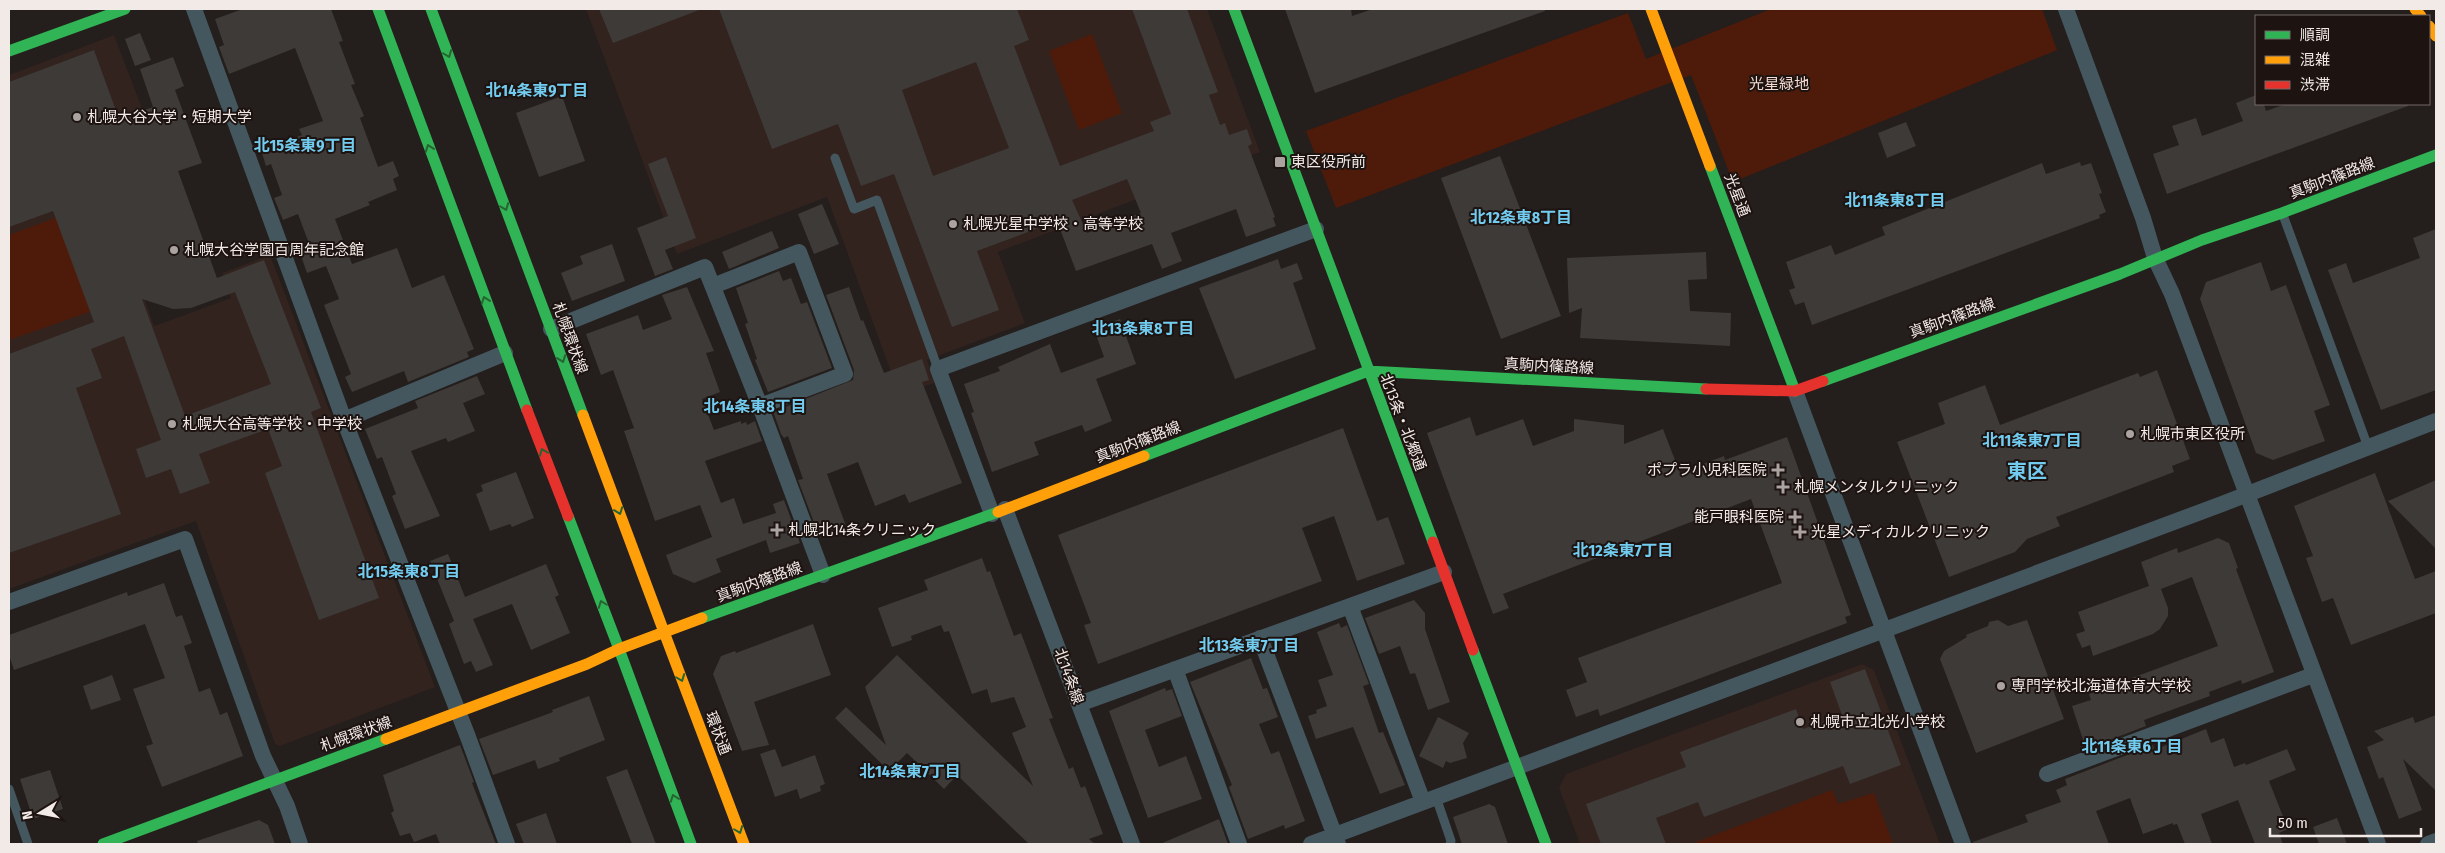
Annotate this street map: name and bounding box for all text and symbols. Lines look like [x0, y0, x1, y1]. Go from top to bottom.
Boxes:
legend [2255, 15, 2430, 105]
text: 順調 [2300, 26, 2330, 44]
one-way arrow [442, 50, 452, 58]
text: 混雑 [2300, 51, 2330, 69]
park label: 光星緑地 [1749, 75, 1809, 93]
text: 渋滞 [2300, 76, 2330, 94]
district label: 北14条東9丁目 [485, 81, 589, 100]
place label: 札幌大谷大学・短期大学 [87, 108, 252, 126]
marker: 札幌大谷大学・短期大学 [71, 111, 83, 123]
district label: 北15条東9丁目 [254, 136, 356, 155]
one-way arrow [425, 144, 435, 153]
place label: 東区役所前 [1291, 153, 1366, 171]
street label: 真駒内篠路線 [2287, 153, 2377, 203]
marker: 東区役所前 [1273, 155, 1287, 169]
street label: 光星通 [1721, 171, 1753, 219]
district label: 北11条東8丁目 [1844, 191, 1946, 210]
one-way arrow [499, 202, 509, 210]
district label: 北12条東8丁目 [1470, 208, 1572, 227]
place label: 札幌光星中学校・高等学校 [963, 215, 1143, 233]
marker: 札幌光星中学校・高等学校 [947, 218, 959, 230]
place label: 札幌大谷学園百周年記念館 [184, 241, 364, 259]
marker: 札幌大谷学園百周年記念館 [168, 244, 180, 256]
street label: 真駒内篠路線 [1907, 294, 1997, 342]
one-way arrow [481, 297, 491, 305]
street label: 札幌環状線 [549, 300, 591, 376]
district label: 北13条東8丁目 [1092, 319, 1194, 338]
one-way arrow [556, 354, 566, 363]
street label: 真駒内篠路線 [1504, 355, 1594, 377]
street label: 北13条・北郷通 [1376, 371, 1430, 473]
district label: 北14条東8丁目 [703, 397, 807, 416]
place label: 札幌大谷高等学校・中学校 [182, 415, 362, 433]
street label: 真駒内篠路線 [1093, 417, 1183, 467]
marker: 札幌大谷高等学校・中学校 [166, 418, 178, 430]
place label: 札幌市東区役所 [2140, 425, 2245, 443]
marker: 札幌市東区役所 [2124, 428, 2136, 440]
district label: 北11条東7丁目 [1982, 431, 2082, 450]
one-way arrow [539, 448, 549, 457]
district label: 東区 [2007, 459, 2047, 483]
place label: ポプラ小児科医院 [1647, 461, 1767, 479]
marker: ポプラ小児科医院 [1771, 463, 1785, 477]
place label: 札幌メンタルクリニック [1794, 478, 1959, 496]
marker: 札幌メンタルクリニック [1776, 480, 1790, 494]
one-way arrow [613, 506, 623, 515]
place label: 能戸眼科医院 [1694, 508, 1784, 526]
marker: 能戸眼科医院 [1788, 510, 1802, 524]
place label: 札幌北14条クリニック [788, 521, 936, 539]
marker: 札幌北14条クリニック [770, 523, 784, 537]
place label: 光星メディカルクリニック [1811, 523, 1990, 541]
marker: 光星メディカルクリニック [1793, 525, 1807, 539]
district label: 北12条東7丁目 [1573, 541, 1674, 560]
street label: 真駒内篠路線 [714, 558, 804, 606]
district label: 北15条東8丁目 [357, 562, 461, 581]
one-way arrow [598, 600, 608, 609]
district label: 北13条東7丁目 [1198, 636, 1300, 655]
street label: 北14条線 [1051, 646, 1087, 706]
one-way arrow [675, 673, 685, 682]
place label: 専門学校北海道体育大学校 [2011, 677, 2191, 695]
marker: 専門学校北海道体育大学校 [1995, 680, 2007, 692]
street label: 環状通 [702, 709, 734, 757]
street label: 札幌環状線 [318, 713, 394, 755]
place label: 札幌市立北光小学校 [1810, 713, 1945, 731]
marker: 札幌市立北光小学校 [1794, 716, 1806, 728]
district label: 北11条東6丁目 [2081, 737, 2183, 756]
district label: 北14条東7丁目 [859, 762, 961, 781]
north arrow [15, 788, 65, 838]
one-way arrow [670, 795, 680, 803]
scale bar [2270, 806, 2421, 838]
text: N [19, 810, 37, 821]
text: 50 m [2278, 814, 2308, 832]
one-way arrow [733, 825, 743, 834]

